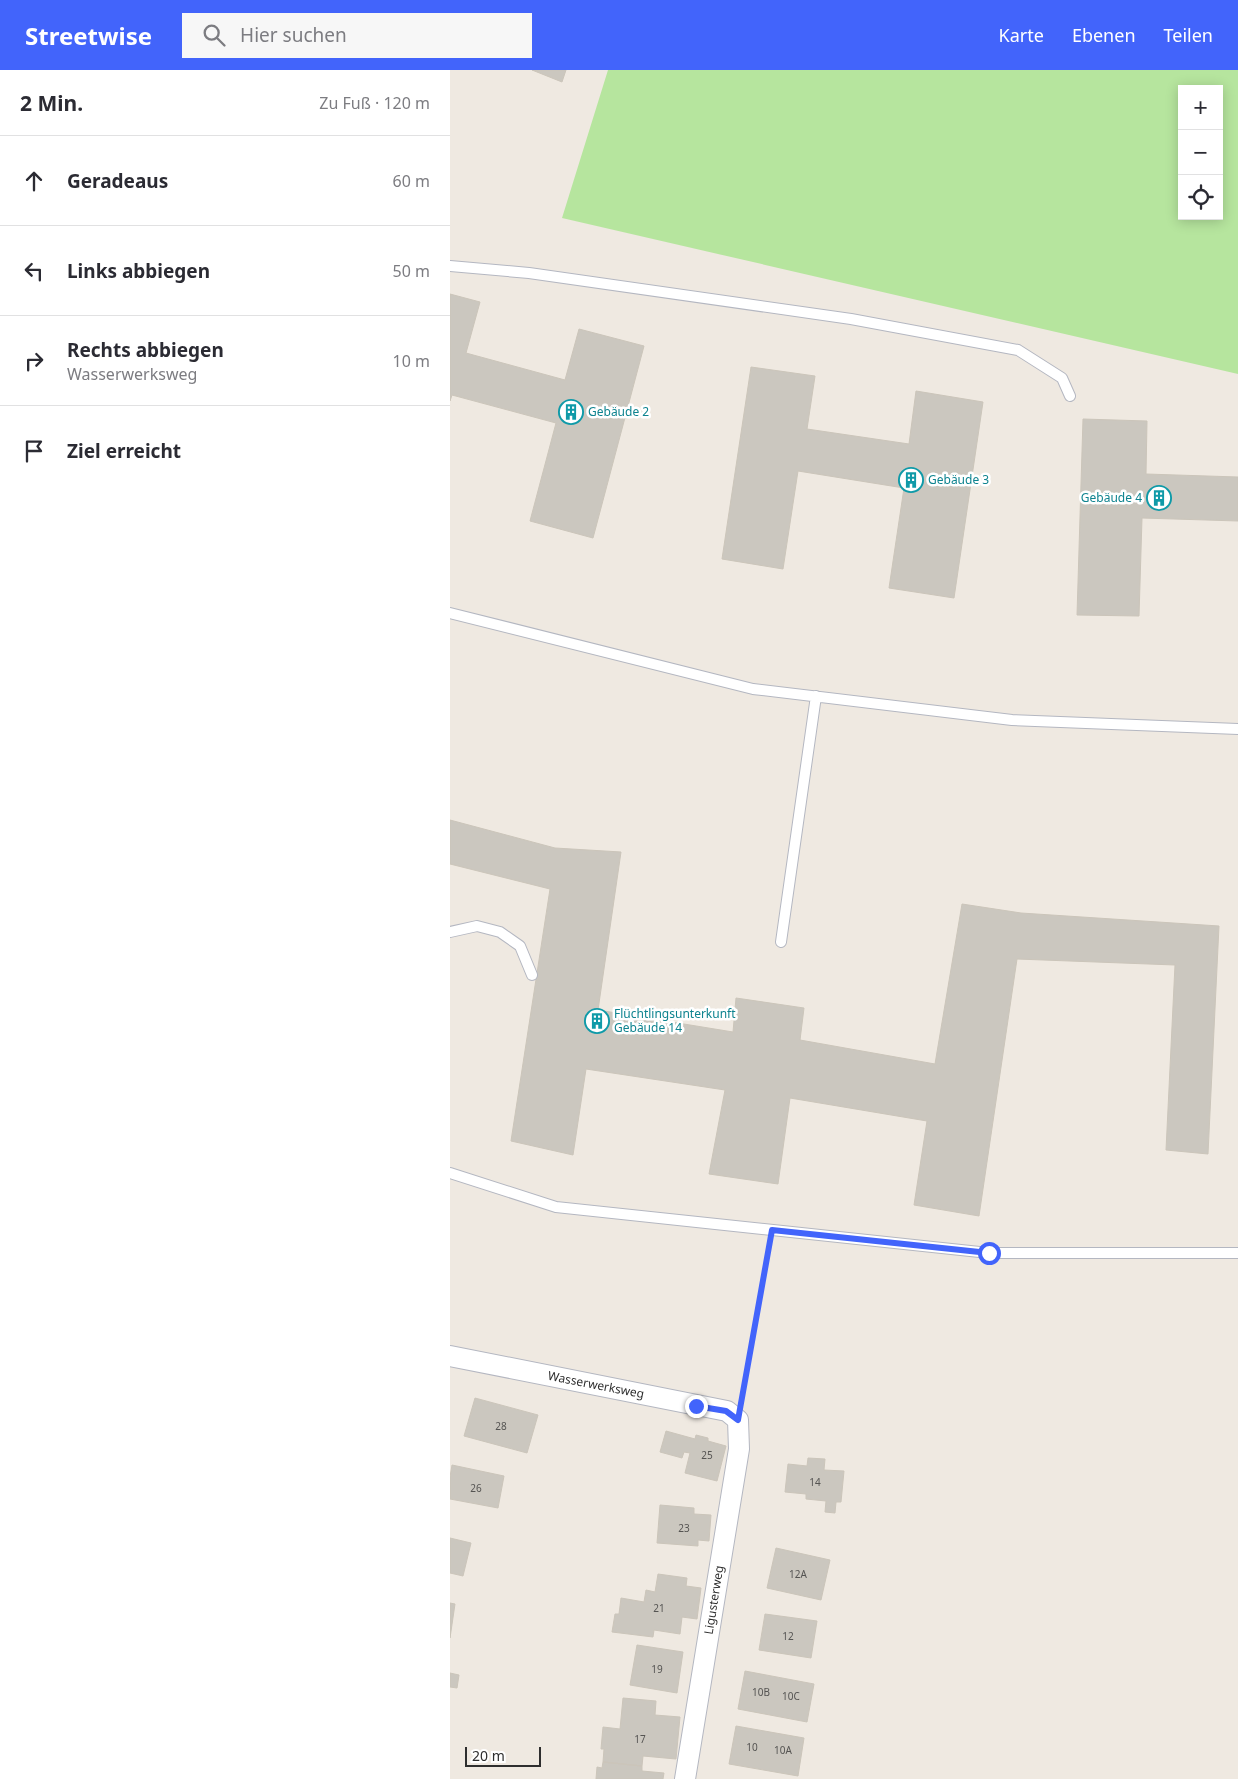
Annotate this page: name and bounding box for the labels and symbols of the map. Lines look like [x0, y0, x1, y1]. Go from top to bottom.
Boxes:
building icon: Gebäude 2 [558, 399, 584, 425]
place label: Gebäude 2 [588, 403, 649, 420]
building icon: Gebäude 3 [898, 467, 924, 493]
place label: Gebäude 3 [928, 471, 989, 488]
building icon: Gebäude 4 [1146, 485, 1172, 511]
place label: Gebäude 4 [1081, 489, 1142, 506]
place label: Flüchtlingsunterkunft Gebäude 14 [614, 1005, 736, 1036]
building icon: Flüchtlingsunterkunft Gebäude 14 [584, 1008, 610, 1034]
route start [978, 1242, 1001, 1265]
street label: Wasserwerksweg [546, 1367, 646, 1402]
route end [685, 1395, 708, 1418]
house number: 28 [495, 1419, 507, 1433]
house number: 25 [701, 1448, 713, 1462]
house number: 14 [809, 1475, 821, 1489]
house number: 26 [470, 1481, 482, 1495]
house number: 23 [678, 1521, 690, 1535]
street label: Ligusterweg [700, 1564, 727, 1636]
house number: 12A [789, 1567, 808, 1581]
house number: 21 [653, 1601, 665, 1615]
house number: 12 [782, 1629, 794, 1643]
house number: 19 [651, 1662, 663, 1676]
house number: 10B [752, 1685, 770, 1699]
house number: 10C [782, 1689, 801, 1703]
house number: 17 [634, 1732, 646, 1746]
house number: 10 [746, 1740, 758, 1754]
house number: 10A [774, 1743, 793, 1757]
scale bar [465, 1744, 541, 1767]

